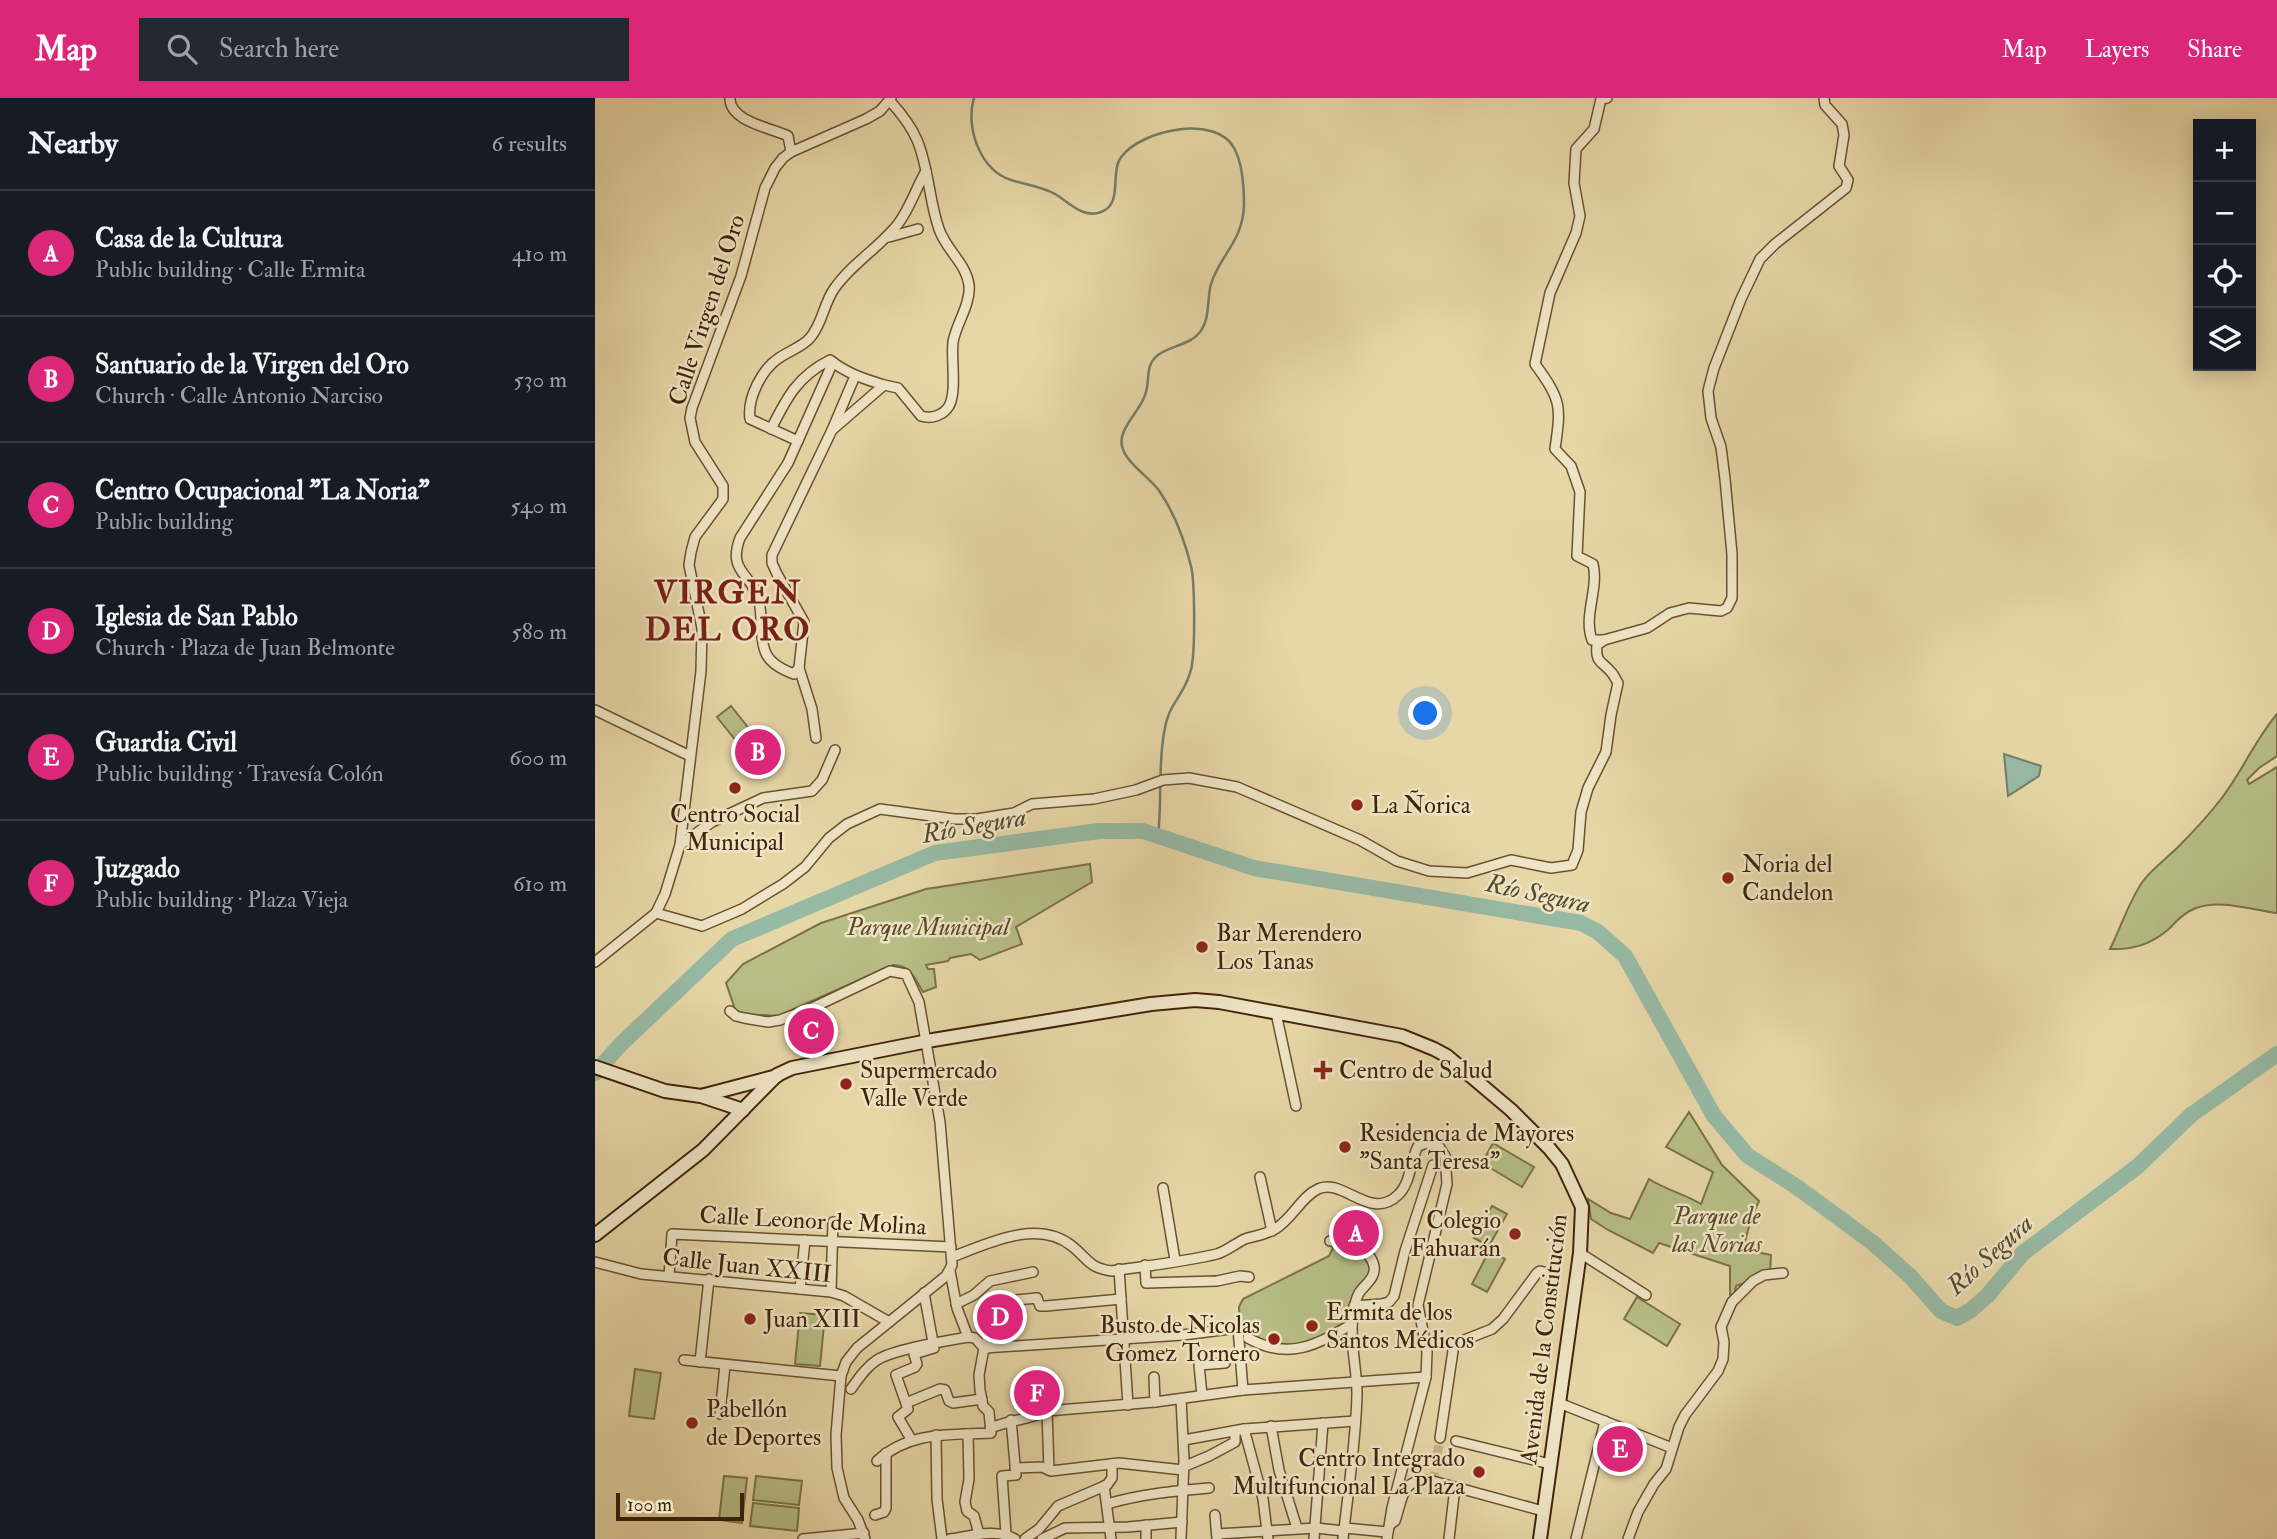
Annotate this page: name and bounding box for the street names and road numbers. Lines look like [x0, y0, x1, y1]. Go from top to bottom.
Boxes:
street label: Calle Virgen del Oro [662, 211, 752, 409]
street label: Calle Leonor de Molina [699, 1200, 928, 1242]
street label: Avenida de la Constitución [1513, 1212, 1575, 1467]
street label: Calle Juan XXIII [661, 1242, 833, 1290]

